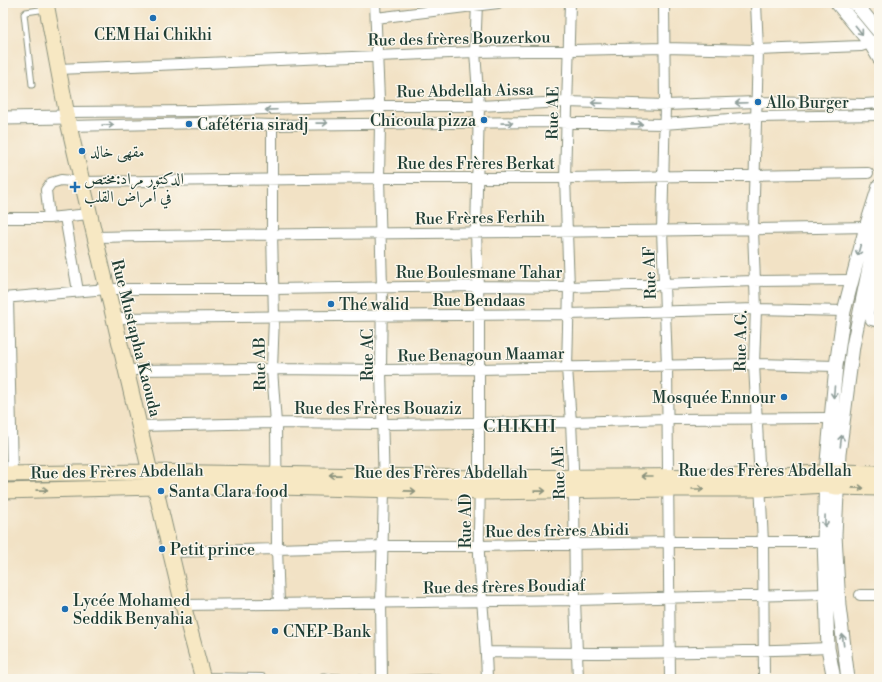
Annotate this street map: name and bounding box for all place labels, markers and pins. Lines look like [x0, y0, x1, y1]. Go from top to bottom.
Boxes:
marker: CEM Hai Chikhi [148, 13, 158, 23]
place label: CEM Hai Chikhi [94, 25, 212, 45]
place label: Allo Burger [765, 93, 849, 113]
marker: Allo Burger [753, 97, 763, 107]
place label: Chicoula pizza [370, 111, 477, 131]
place label: Cafétéria siradj [197, 115, 309, 135]
marker: Chicoula pizza [479, 115, 489, 125]
marker: Cafétéria siradj [184, 119, 194, 129]
place label: مقهى خالد [90, 142, 145, 163]
marker: مقهى خالد [77, 146, 87, 156]
place label: الدكتور مراد:مختص في أمراض القلب [84, 169, 184, 209]
marker: الدكتور مراد:مختص في أمراض القلب [69, 181, 81, 193]
place label: Thé walid [339, 295, 409, 315]
marker: Thé walid [326, 299, 336, 309]
place label: Mosquée Ennour [652, 388, 776, 408]
marker: Mosquée Ennour [779, 392, 789, 402]
place label: Santa Clara food [169, 482, 288, 502]
marker: Santa Clara food [156, 486, 166, 496]
place label: Petit prince [170, 540, 255, 560]
marker: Petit prince [157, 544, 167, 554]
place label: Lycée Mohamed Seddik Benyahia [73, 591, 194, 629]
marker: Lycée Mohamed Seddik Benyahia [60, 604, 70, 614]
place label: CNEP-Bank [283, 622, 372, 642]
marker: CNEP-Bank [270, 626, 280, 636]

